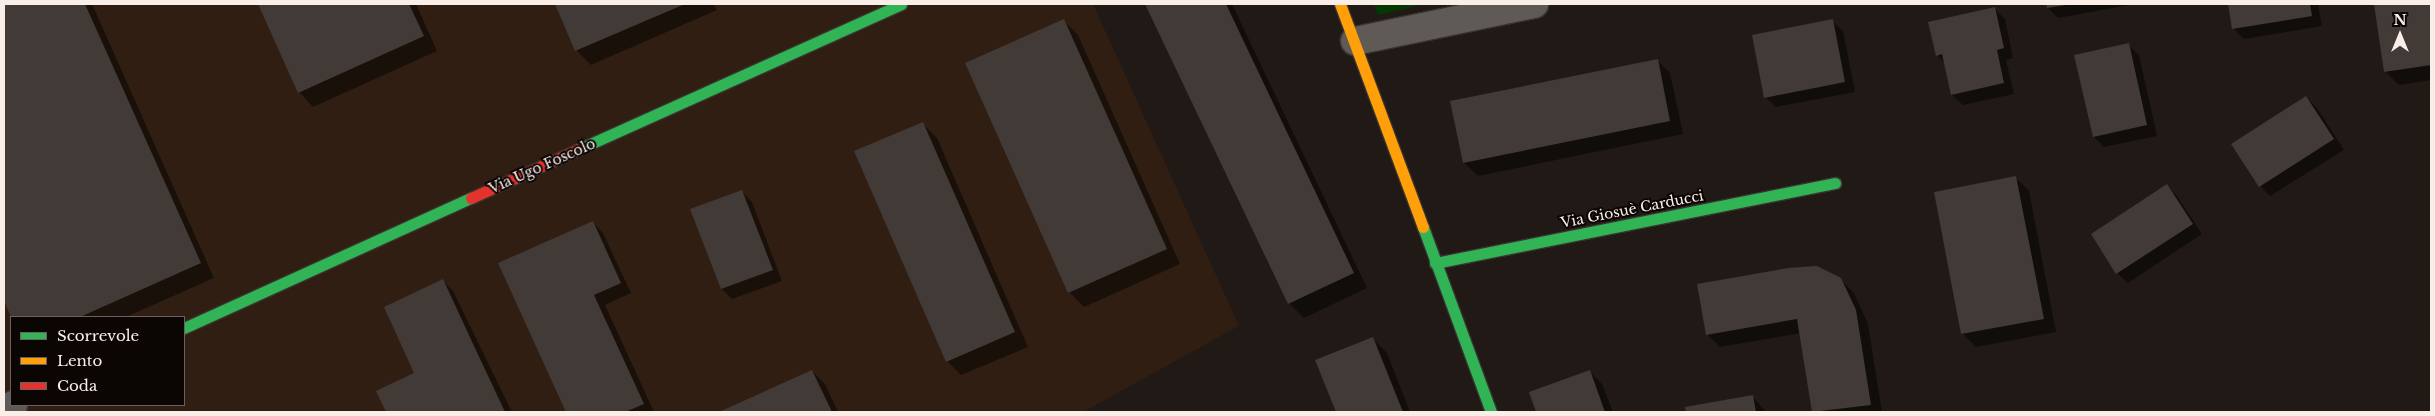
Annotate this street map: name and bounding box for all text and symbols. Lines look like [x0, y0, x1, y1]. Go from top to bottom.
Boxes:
north arrow [2375, 10, 2425, 60]
text: N [2393, 11, 2407, 29]
street label: Via Ugo Foscolo [486, 135, 598, 197]
street label: Via Giosuè Carducci [1559, 187, 1705, 231]
legend [10, 316, 185, 406]
text: Scorrevole [57, 326, 139, 345]
text: Lento [57, 351, 102, 370]
text: Coda [57, 376, 97, 395]

